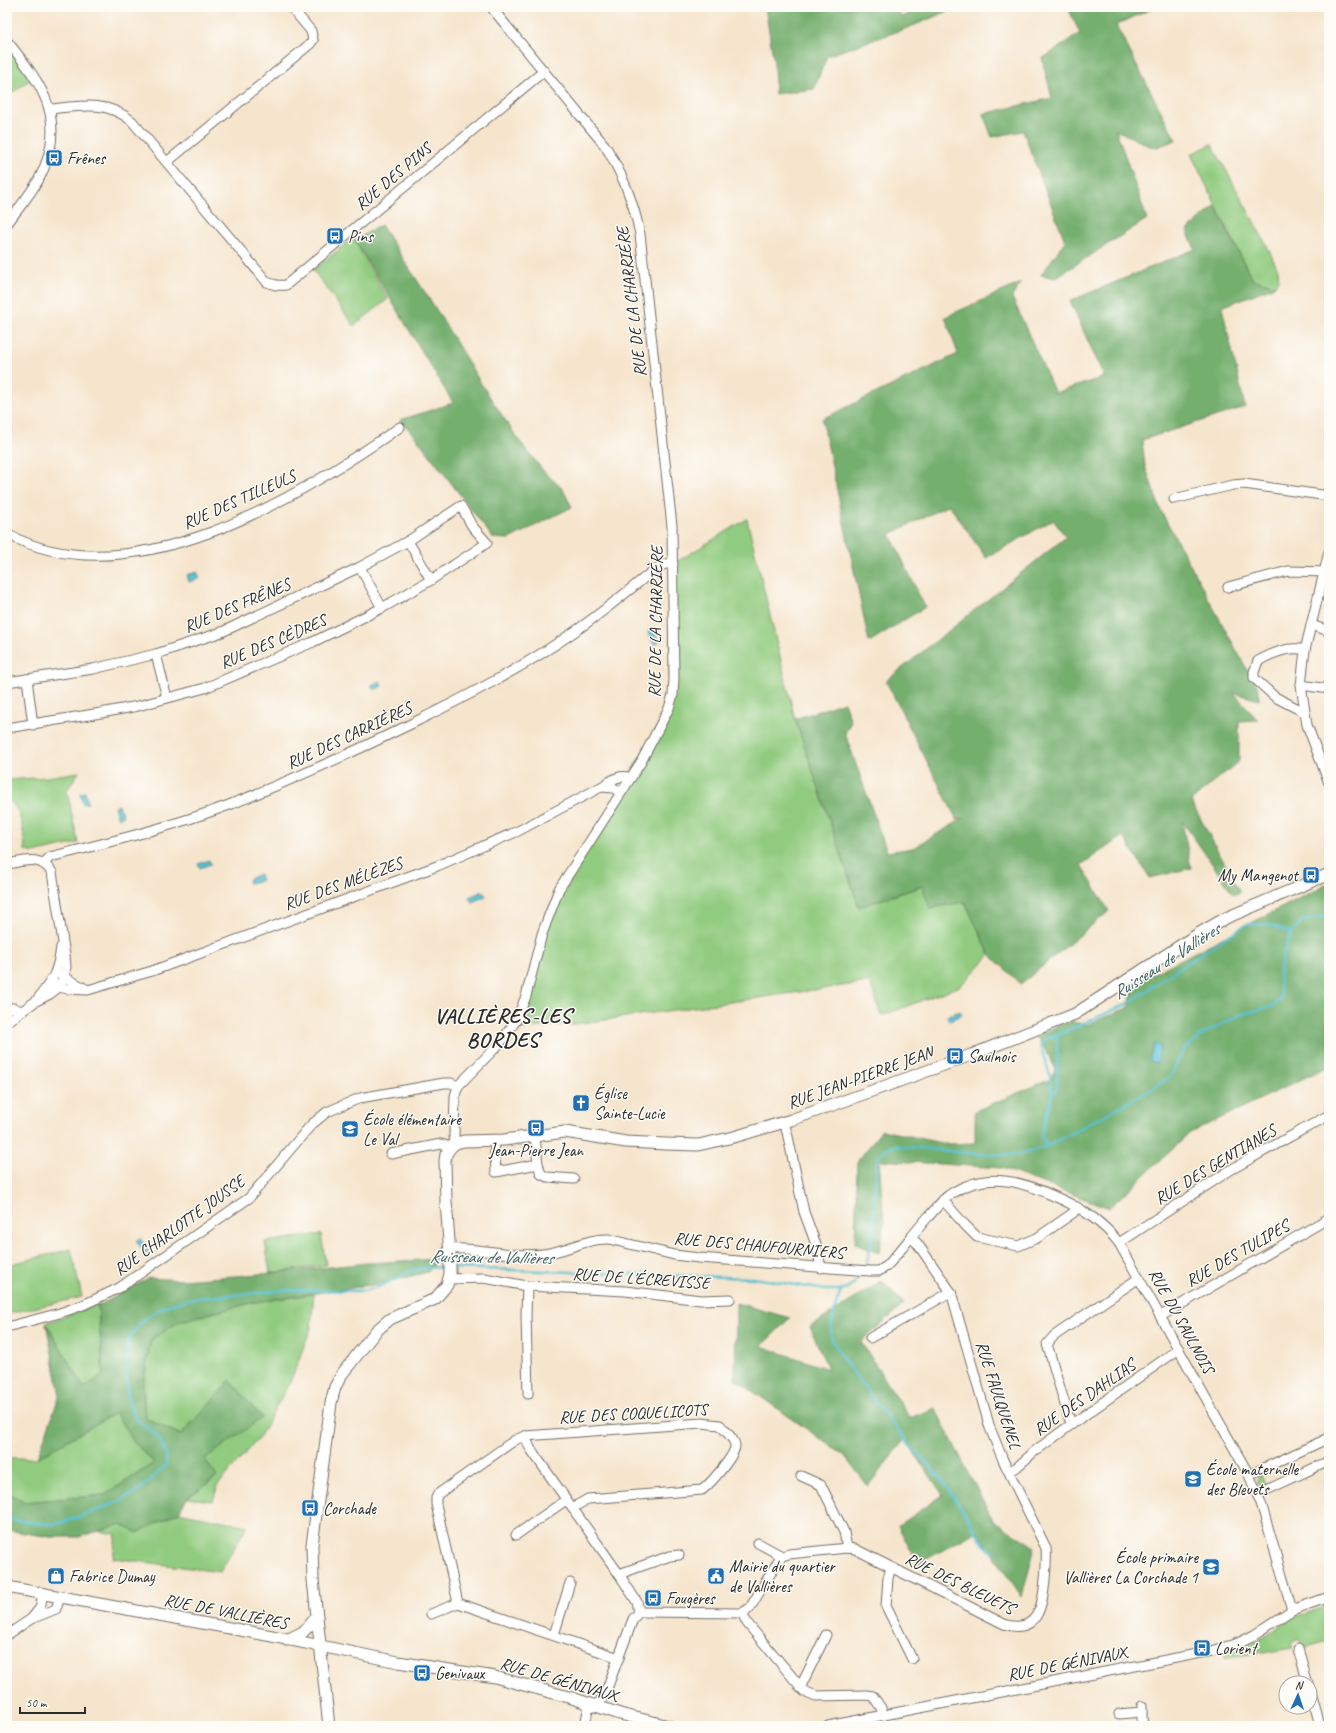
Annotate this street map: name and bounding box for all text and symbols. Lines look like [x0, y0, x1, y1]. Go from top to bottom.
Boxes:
street label: RUE DES PINS [351, 137, 438, 214]
bus stop icon: Frênes [44, 148, 64, 168]
place label: Frênes [67, 148, 106, 169]
street label: RUE DE LA CHARRIÈRE [611, 224, 651, 378]
bus stop icon: Pins [325, 226, 345, 246]
place label: Pins [348, 226, 374, 247]
street label: RUE DES TILLEULS [179, 464, 301, 534]
street label: RUE DE LA CHARRIÈRE [643, 544, 667, 698]
street label: RUE DES FRÊNES [181, 573, 296, 637]
street label: RUE DES CÈDRES [216, 608, 332, 673]
street label: RUE DES CARRIÈRES [283, 695, 418, 774]
street label: RUE DES MÉLÈZES [281, 850, 408, 915]
place label: My Mangenot [1218, 865, 1300, 886]
bus stop icon: My Mangenot [1301, 865, 1321, 885]
water label: Ruisseau de Vallières [1108, 917, 1226, 1004]
district label: VALLIÈRES-LES BORDES [434, 1003, 575, 1053]
street label: RUE JEAN-PIERRE JEAN [785, 1041, 938, 1114]
bus stop icon: Saulnois [945, 1046, 965, 1066]
place label: Saulnois [968, 1046, 1018, 1067]
place label: Église Sainte-Lucie [594, 1082, 666, 1124]
church icon: Église Sainte-Lucie [571, 1093, 591, 1113]
place label: École élémentaire Le Val [363, 1108, 462, 1150]
bus stop icon: Jean-Pierre Jean [526, 1118, 546, 1138]
street label: RUE DES GENTIANES [1151, 1118, 1282, 1209]
school or university icon: École élémentaire Le Val [340, 1119, 360, 1139]
place label: Jean-Pierre Jean [488, 1140, 584, 1161]
street label: RUE CHARLOTTE JOUSSE [110, 1169, 251, 1280]
street label: RUE DES TULIPES [1182, 1214, 1296, 1291]
street label: RUE DES CHAUFOURNIERS [673, 1228, 849, 1264]
water label: Ruisseau de Vallières [429, 1245, 556, 1269]
street label: RUE DE L'ÉCREVISSE [572, 1262, 713, 1294]
street label: RUE DU SAULNOIS [1144, 1265, 1220, 1380]
street label: RUE FAULQUENEL [971, 1339, 1026, 1452]
street label: RUE DES DAHLIAS [1029, 1352, 1142, 1440]
street label: RUE DES COQUELICOTS [558, 1399, 710, 1428]
place label: École maternelle des Bleuets [1206, 1458, 1300, 1500]
school or university icon: École maternelle des Bleuets [1183, 1469, 1203, 1489]
bus stop icon: Corchade [300, 1498, 320, 1518]
place label: Corchade [323, 1498, 377, 1519]
place label: École primaire Vallières La Corchade 1 [1064, 1546, 1199, 1588]
street label: RUE DES BLEUETS [902, 1548, 1021, 1621]
place label: Mairie du quartier de Vallières [729, 1556, 836, 1597]
school or university icon: École primaire Vallières La Corchade 1 [1201, 1557, 1221, 1577]
shop icon: Fabrice Dumay [46, 1566, 66, 1586]
place label: Fabrice Dumay [69, 1566, 156, 1587]
public building icon: Mairie du quartier de Vallières [706, 1566, 726, 1586]
street label: RUE DE VALLIÈRES [162, 1588, 292, 1634]
bus stop icon: Fougères [643, 1588, 663, 1608]
place label: Fougères [666, 1588, 716, 1609]
bus stop icon: Lorient [1192, 1638, 1212, 1658]
place label: Lorient [1215, 1638, 1259, 1659]
street label: RUE DE GÉNIVAUX [1005, 1640, 1132, 1685]
street label: RUE DE GÉNIVAUX [498, 1652, 623, 1707]
bus stop icon: Genivaux [412, 1663, 432, 1683]
place label: Genivaux [435, 1663, 486, 1684]
north arrow [1278, 1675, 1318, 1715]
text: N [1295, 1678, 1304, 1692]
scale bar [20, 1689, 85, 1715]
text: 50 m [26, 1695, 48, 1711]

